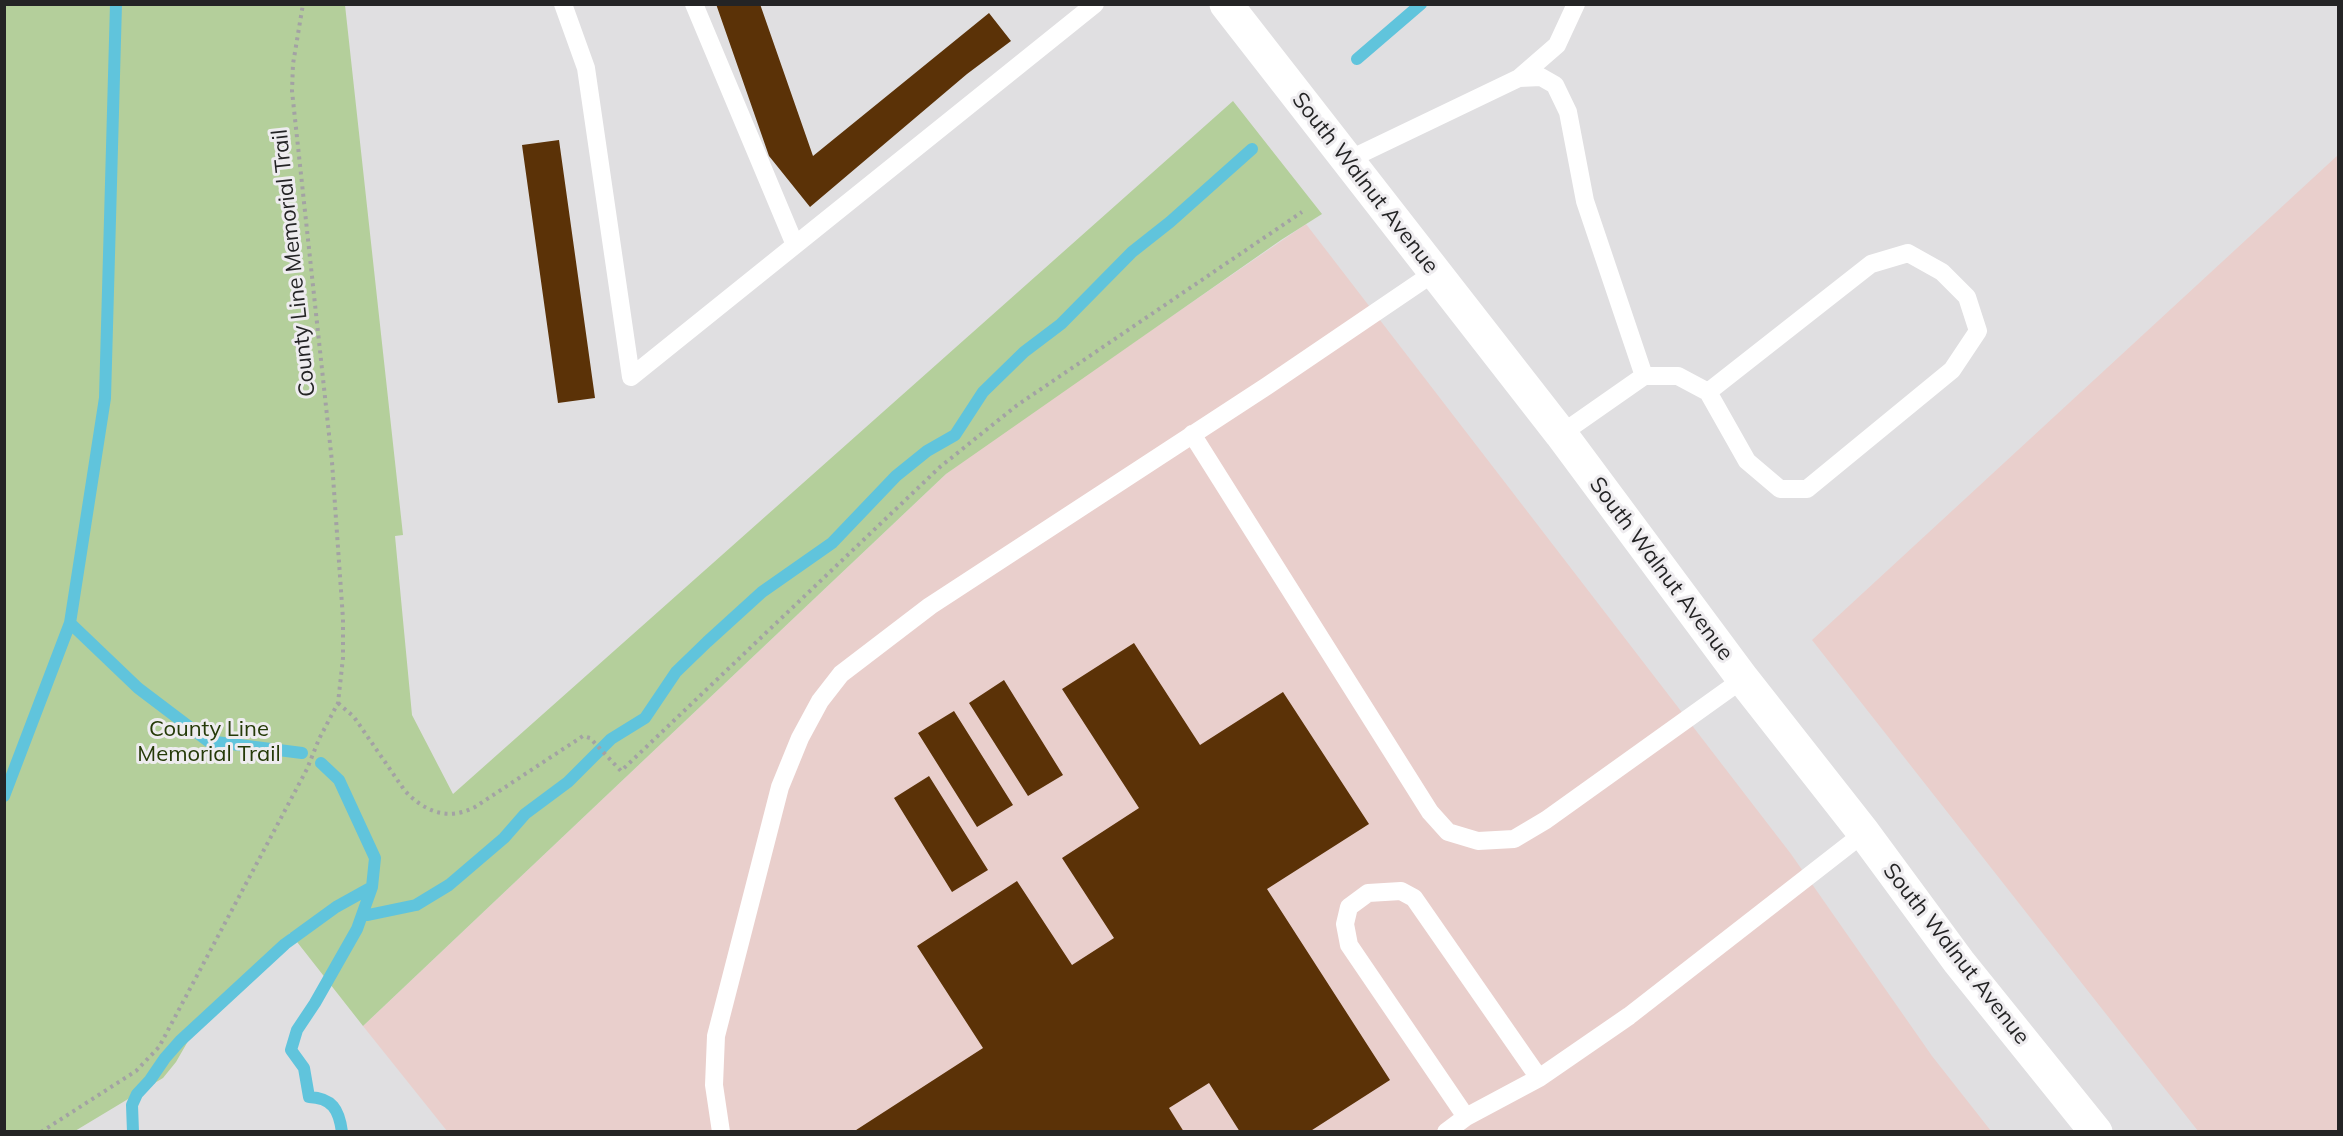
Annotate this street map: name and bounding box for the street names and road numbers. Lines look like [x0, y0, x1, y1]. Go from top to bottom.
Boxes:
street label: South Walnut Avenue [1286, 87, 1444, 279]
street label: County Line Memorial Trail [267, 128, 321, 398]
street label: South Walnut Avenue [1583, 472, 1739, 666]
street label: South Walnut Avenue [1877, 858, 2035, 1050]

